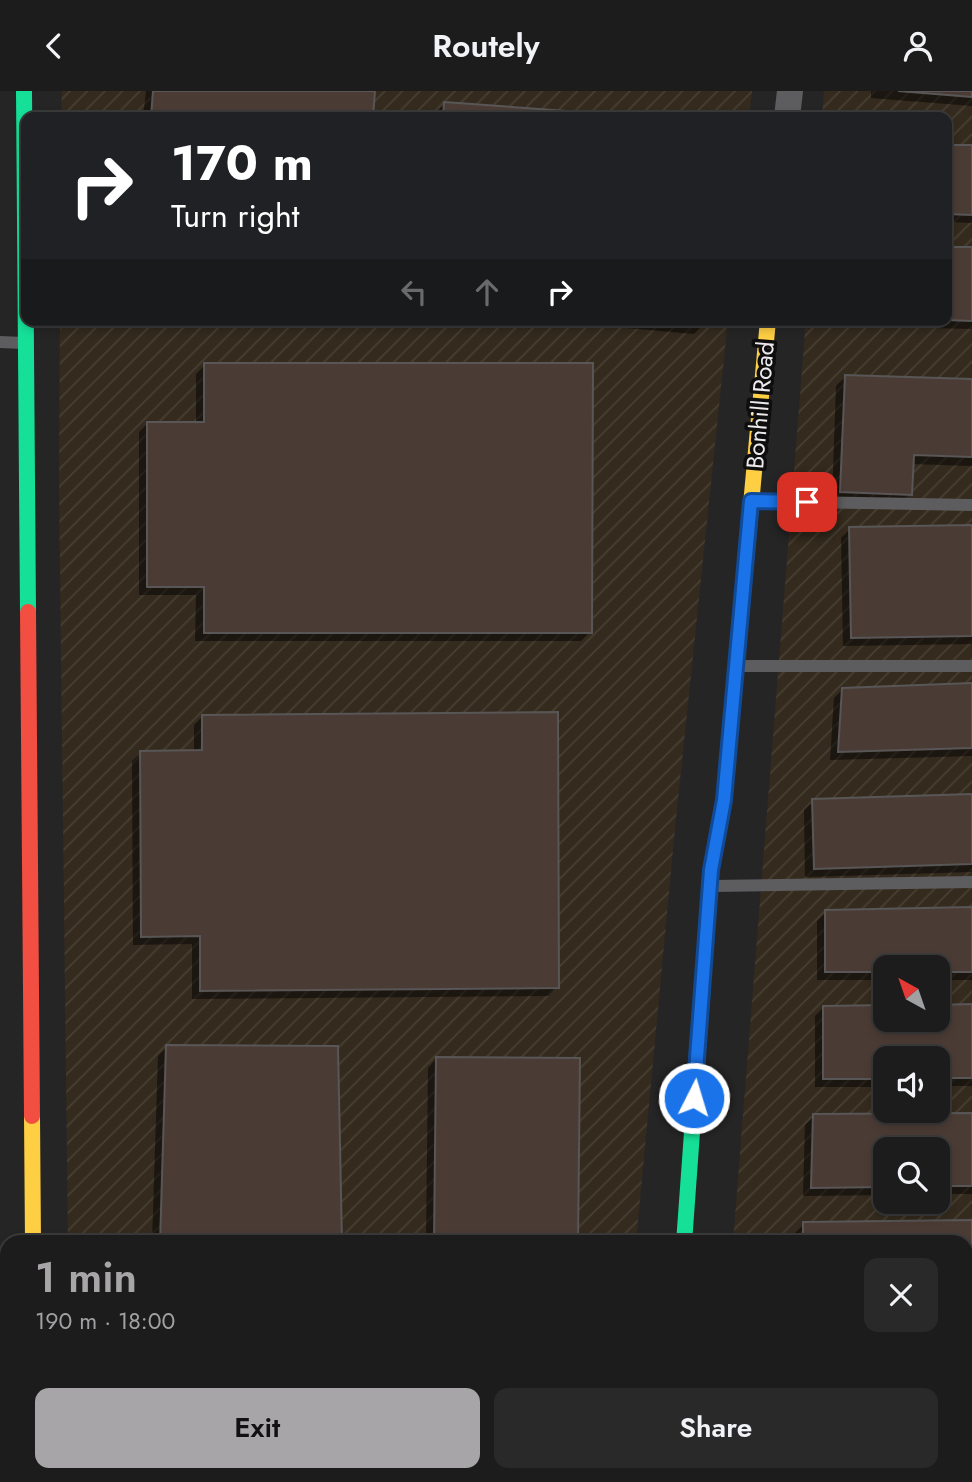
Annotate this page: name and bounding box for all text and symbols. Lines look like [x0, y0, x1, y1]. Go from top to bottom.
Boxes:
text: Routely [432, 23, 540, 69]
icon: back [35, 27, 73, 65]
icon: person [899, 27, 937, 65]
text: 170 m [171, 128, 313, 198]
icon: right [56, 140, 147, 231]
text: Turn right [171, 193, 300, 239]
icon: left [395, 273, 433, 311]
icon: ahead [468, 273, 506, 311]
icon: right [541, 273, 579, 311]
street label: Bonhill Road [737, 340, 783, 470]
pin [777, 472, 837, 532]
icon: arrive [788, 483, 826, 521]
north arrow [873, 955, 950, 1033]
map controls [873, 955, 950, 1214]
button: sound [873, 1046, 950, 1123]
position arrow [657, 1061, 731, 1135]
button: search [873, 1137, 950, 1214]
text: 1 min [35, 1247, 137, 1308]
button: close [864, 1258, 938, 1332]
text: 190 m · 18:00 [35, 1304, 175, 1338]
button: Exit [35, 1388, 480, 1468]
button: Share [494, 1388, 938, 1468]

